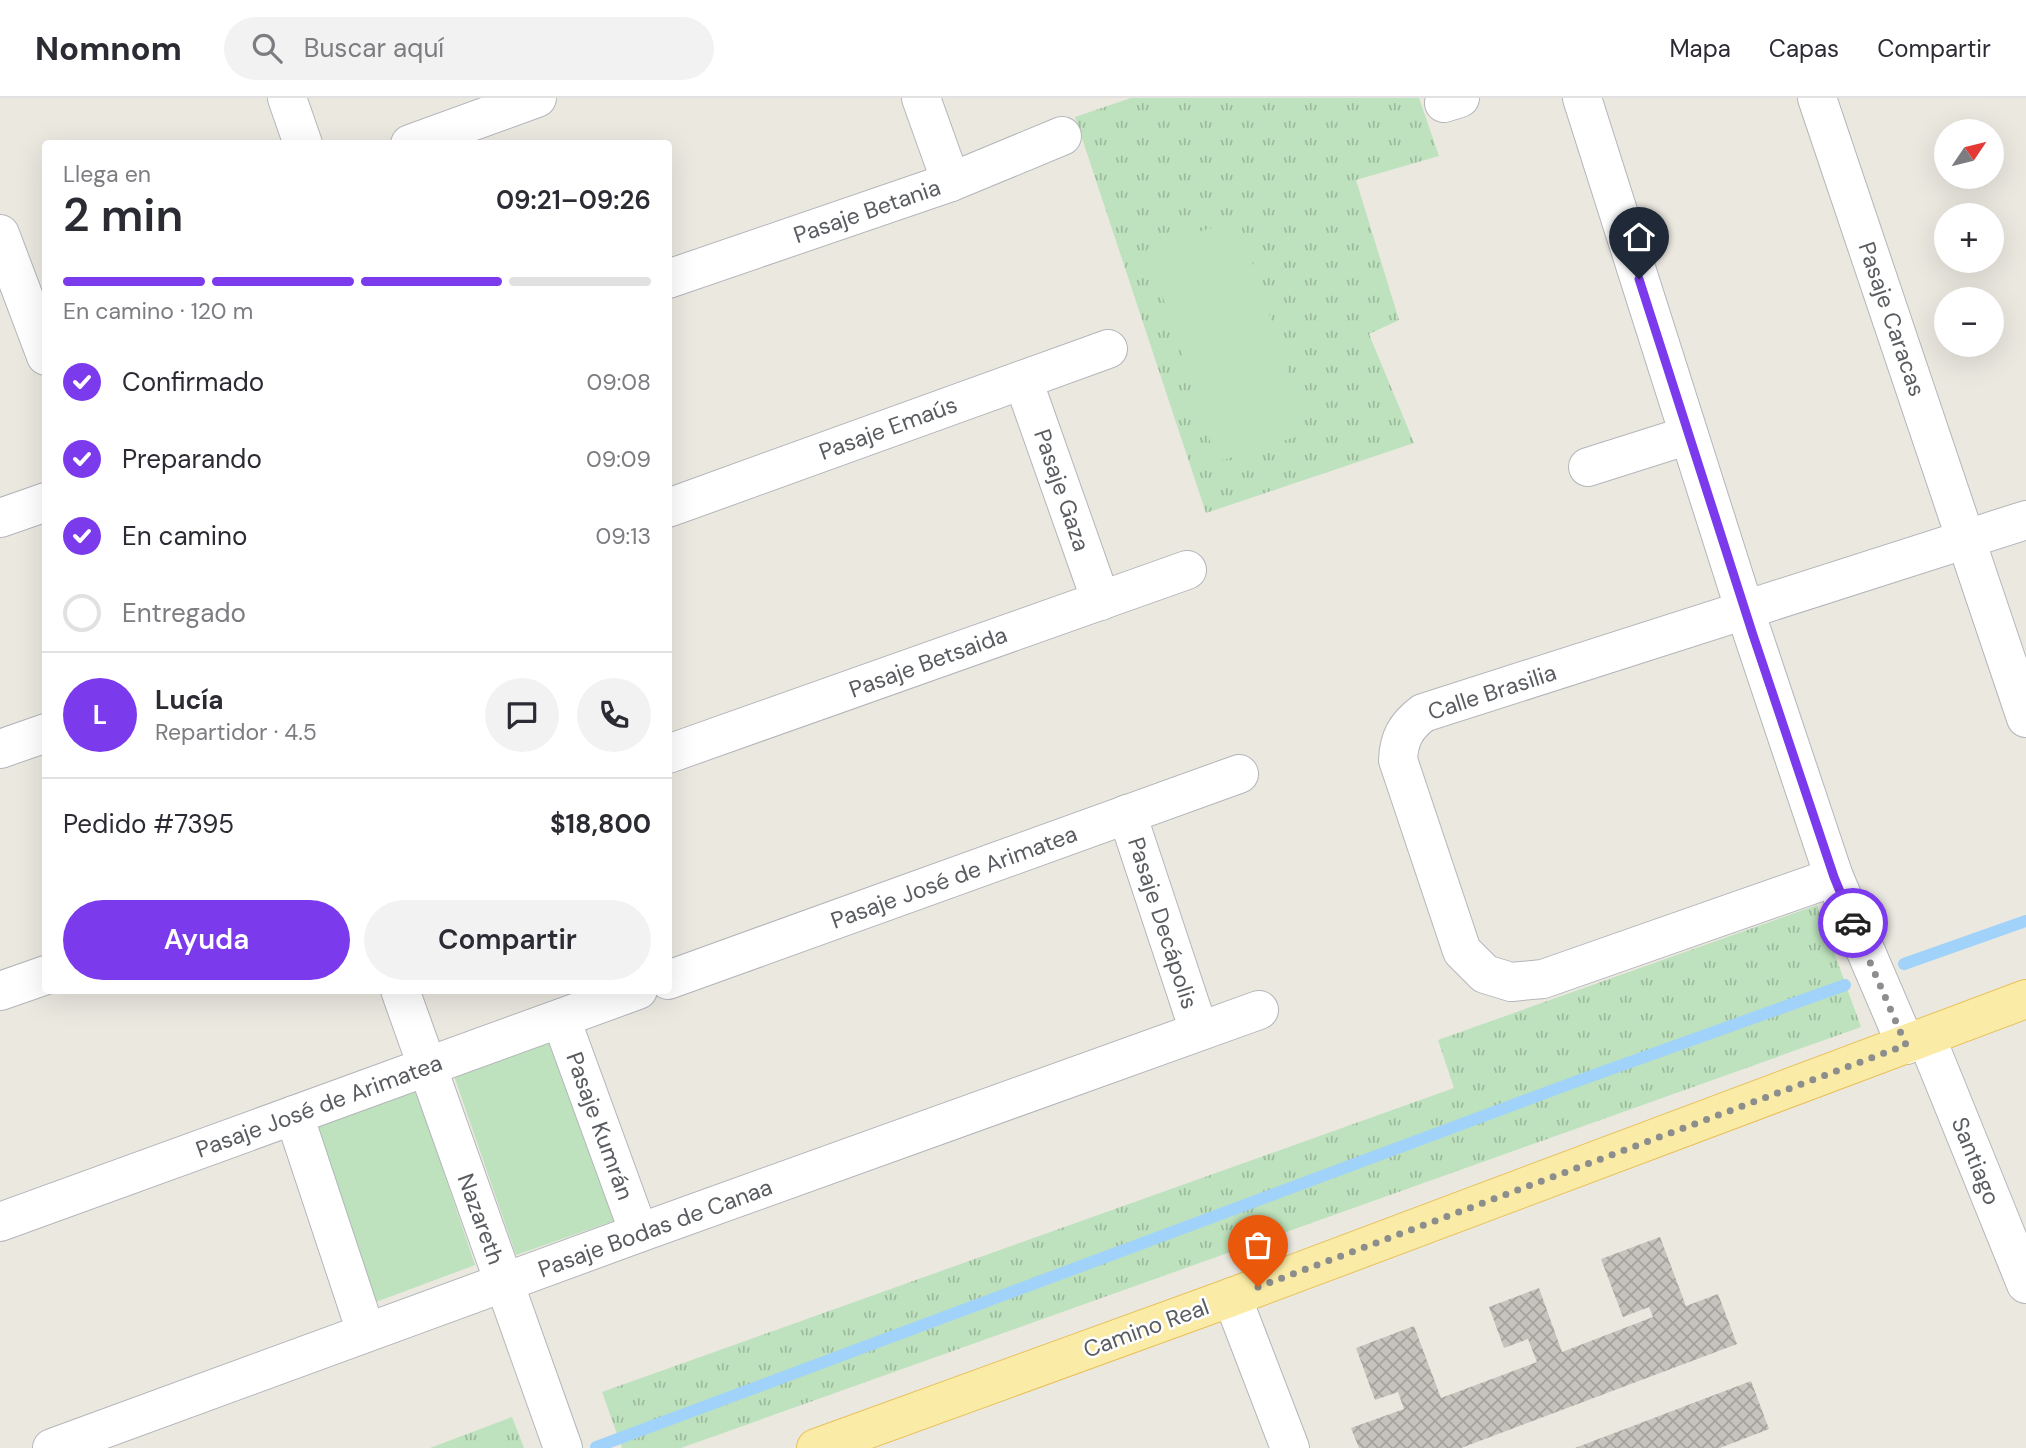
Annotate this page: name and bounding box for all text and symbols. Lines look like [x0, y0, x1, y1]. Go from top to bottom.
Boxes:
search box [224, 17, 714, 80]
text: Nomnom [35, 27, 182, 70]
icon: search [248, 29, 286, 67]
text: Buscar aquí [304, 31, 444, 65]
text: Mapa [1669, 33, 1731, 64]
text: Capas [1769, 33, 1839, 64]
text: Compartir [1877, 33, 1991, 64]
north arrow [1934, 119, 2004, 189]
map controls [1934, 119, 2004, 357]
text: Llega en [63, 159, 151, 189]
street label: Pasaje Betania [790, 172, 944, 250]
text: 09:21–09:26 [496, 183, 651, 217]
text: 2 min [63, 185, 183, 245]
button: + [1934, 203, 2004, 273]
pin [1609, 207, 1669, 279]
icon: home [1620, 218, 1658, 256]
street label: Pasaje Caracas [1852, 238, 1932, 400]
button: − [1934, 287, 2004, 357]
text: En camino · 120 m [63, 296, 253, 326]
icon: check [63, 363, 101, 401]
text: Confirmado [122, 365, 264, 399]
text: 09:08 [586, 367, 651, 397]
street label: Pasaje Emaús [815, 389, 961, 467]
street label: Pasaje Gaza [1027, 425, 1097, 555]
icon: check [63, 440, 101, 478]
text: Preparando [122, 442, 262, 476]
text: 09:09 [586, 444, 651, 474]
icon: check [63, 517, 101, 555]
text: En camino [122, 519, 247, 553]
text: 09:13 [595, 521, 651, 551]
text: Entregado [122, 596, 246, 630]
street label: Pasaje Betsaida [845, 619, 1011, 705]
street label: Calle Brasilia [1424, 657, 1560, 727]
button: chat [485, 678, 559, 752]
button: phone [577, 678, 651, 752]
text: Lucía [155, 683, 223, 717]
text: L [93, 698, 107, 732]
text: Repartidor · 4.5 [155, 717, 317, 747]
text: Pedido #7395 [63, 807, 234, 841]
text: $18,800 [550, 807, 651, 841]
street label: Pasaje José de Arimatea [827, 818, 1081, 936]
street label: Pasaje Decápolis [1121, 833, 1205, 1013]
courier [1818, 888, 1888, 958]
button: Ayuda [63, 900, 350, 980]
button: Compartir [364, 900, 651, 980]
icon: car [1834, 904, 1872, 942]
street label: Pasaje José de Arimatea [192, 1047, 446, 1165]
street label: Pasaje Kumrán [559, 1048, 641, 1204]
street label: Santiago [1945, 1113, 2007, 1209]
street label: Nazareth [451, 1169, 511, 1269]
street label: Pasaje Bodas de Canaa [534, 1172, 776, 1284]
pin [1228, 1215, 1288, 1287]
icon: bag [1239, 1226, 1277, 1264]
street label: Camino Real [1079, 1291, 1213, 1365]

